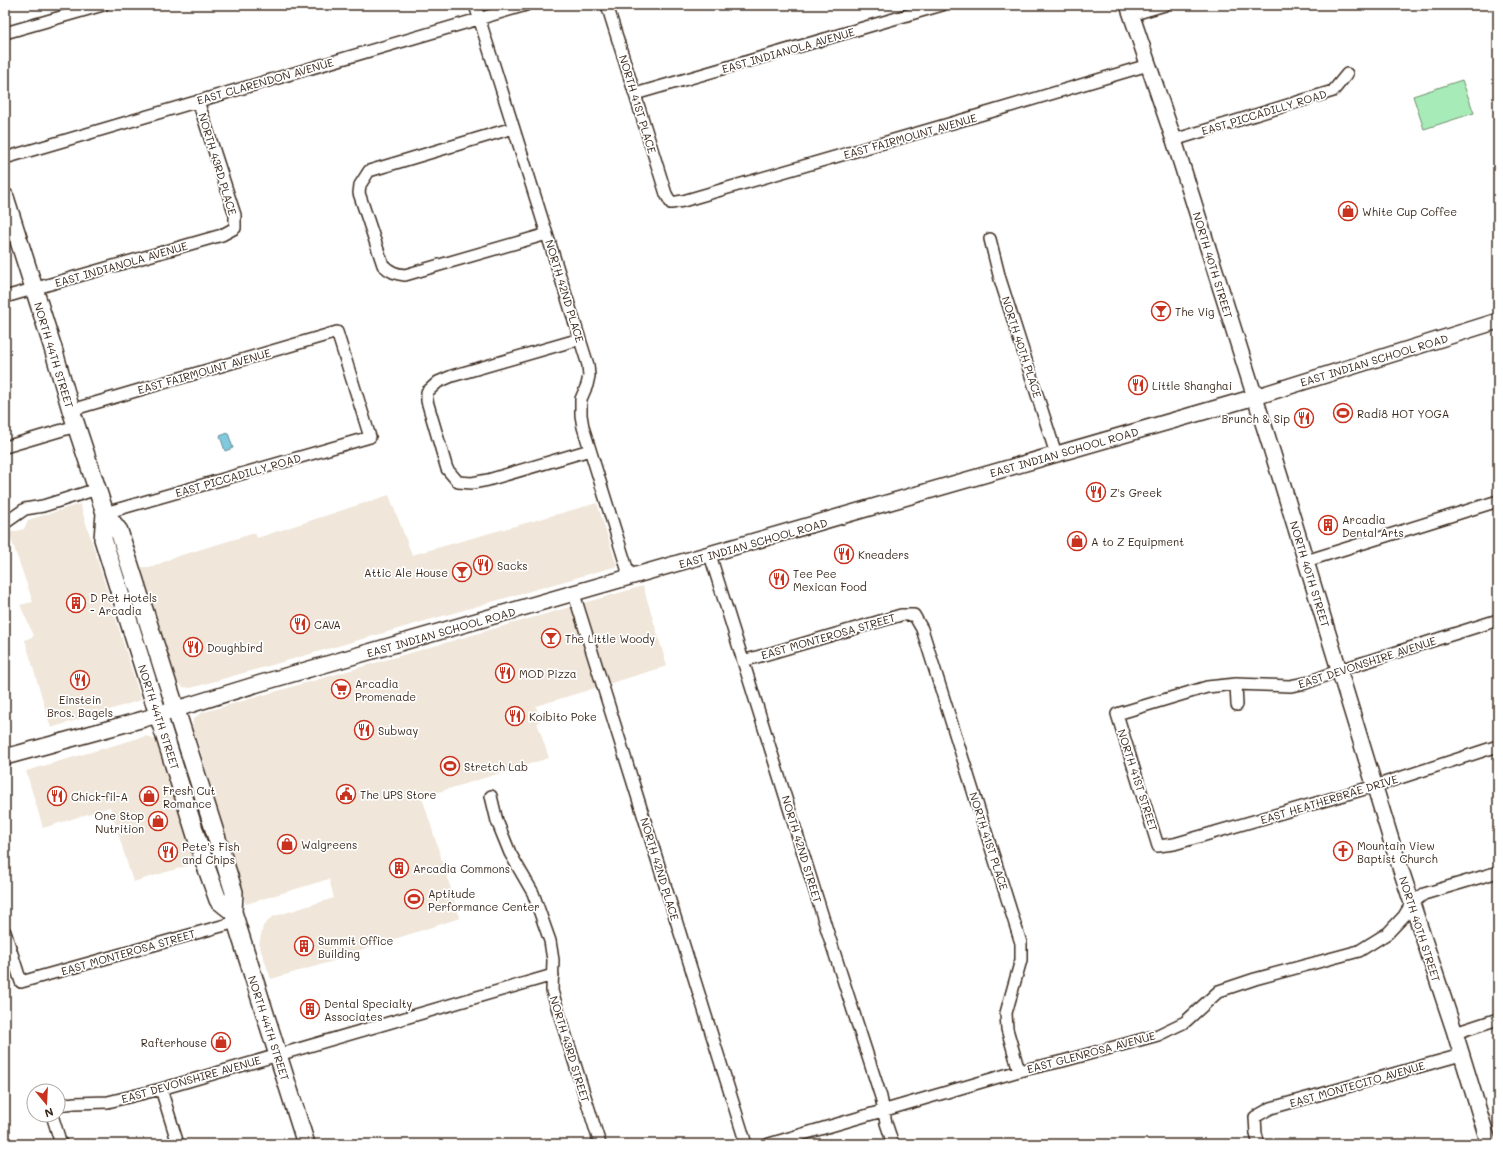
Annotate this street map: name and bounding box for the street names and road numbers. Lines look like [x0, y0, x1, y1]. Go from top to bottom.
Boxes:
street label: EAST INDIANOLA AVENUE [720, 24, 856, 76]
street label: NORTH 41ST PLACE [616, 53, 660, 155]
street label: EAST CLARENDON AVENUE [195, 54, 335, 108]
street label: EAST PICCADILLY ROAD [1200, 86, 1328, 138]
street label: EAST FAIRMOUNT AVENUE [842, 110, 978, 162]
street label: NORTH 43RD PLACE [195, 111, 241, 217]
street label: NORTH 40TH STREET [1190, 210, 1236, 320]
street label: EAST INDIANOLA AVENUE [53, 238, 189, 290]
street label: NORTH 42ND PLACE [542, 238, 588, 344]
street label: NORTH 40TH PLACE [999, 294, 1045, 400]
street label: NORTH 44TH STREET [31, 300, 77, 410]
street label: EAST INDIAN SCHOOL ROAD [1298, 330, 1450, 390]
street label: EAST FAIRMOUNT AVENUE [136, 345, 272, 397]
street label: EAST INDIAN SCHOOL ROAD [988, 424, 1140, 480]
street label: EAST PICCADILLY ROAD [173, 450, 303, 500]
street label: EAST INDIAN SCHOOL ROAD [677, 515, 829, 571]
street label: NORTH 40TH STREET [1287, 519, 1333, 629]
street label: EAST INDIAN SCHOOL ROAD [365, 604, 517, 660]
street label: EAST MONTEROSA STREET [759, 610, 897, 662]
street label: EAST DEVONSHIRE AVENUE [1296, 633, 1438, 691]
street label: NORTH 44TH STREET [135, 662, 183, 772]
street label: NORTH 41ST STREET [1114, 727, 1162, 833]
street label: EAST HEATHERBRAE DRIVE [1258, 771, 1400, 827]
street label: NORTH 41ST PLACE [966, 790, 1012, 892]
street label: NORTH 42ND STREET [779, 794, 825, 904]
street label: NORTH 42ND PLACE [637, 816, 683, 922]
street label: NORTH 40TH STREET [1396, 874, 1444, 984]
street label: EAST MONTEROSA STREET [59, 926, 197, 978]
street label: NORTH 44TH STREET [245, 973, 293, 1083]
street label: NORTH 43RD STREET [547, 994, 593, 1104]
street label: EAST GLENROSA AVENUE [1025, 1028, 1157, 1076]
street label: EAST DEVONSHIRE AVENUE [120, 1052, 262, 1106]
street label: EAST MONTECITO AVENUE [1288, 1058, 1426, 1110]

